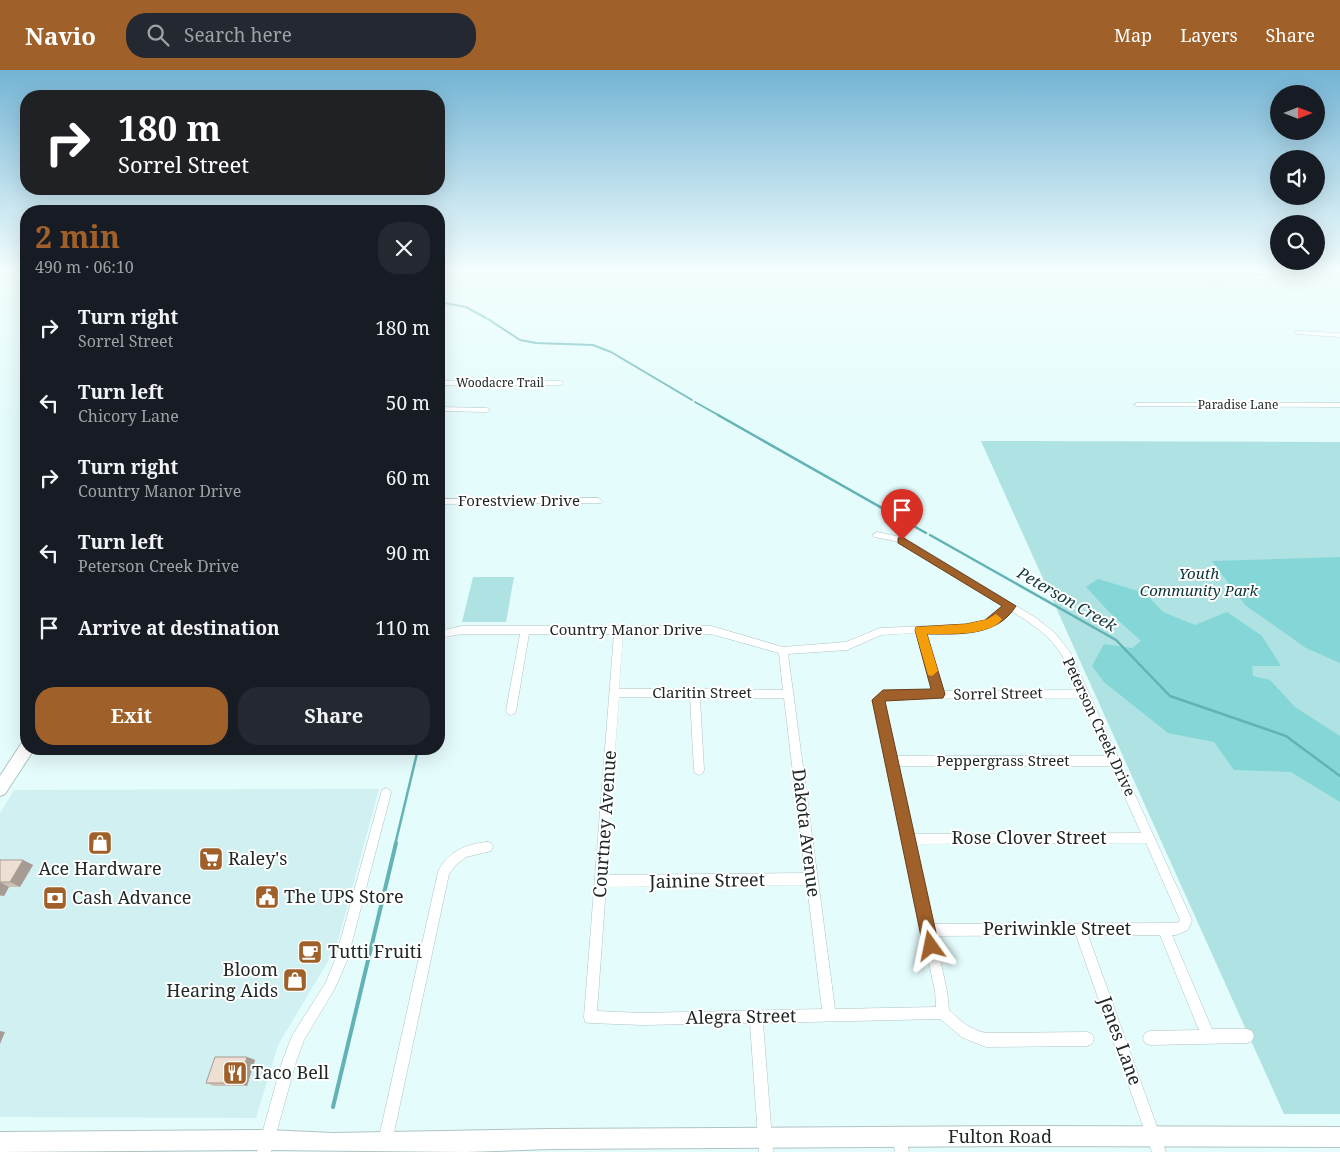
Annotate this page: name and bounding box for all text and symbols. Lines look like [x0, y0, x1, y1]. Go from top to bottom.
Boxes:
search box [126, 13, 476, 58]
text: Navio [25, 19, 96, 52]
icon: search [144, 21, 172, 49]
text: Search here [184, 22, 292, 48]
text: Map [1114, 23, 1152, 47]
text: Layers [1180, 23, 1238, 47]
text: Share [1266, 23, 1315, 47]
north arrow [1270, 85, 1325, 140]
map controls [1270, 85, 1325, 270]
text: 180 m [118, 104, 221, 151]
icon: right [35, 110, 100, 175]
text: Sorrel Street [118, 149, 249, 179]
button: sound [1270, 150, 1325, 205]
button: search [1270, 215, 1325, 270]
text: 2 min [35, 216, 120, 257]
button: close [378, 222, 430, 274]
text: 490 m · 06:10 [35, 256, 134, 278]
text: Turn right [78, 304, 178, 330]
icon: right [35, 314, 63, 342]
text: 180 m [375, 315, 430, 341]
text: Sorrel Street [78, 330, 173, 352]
street label: Woodacre Trail [456, 374, 544, 391]
text: Turn left [78, 379, 164, 405]
icon: left [35, 389, 63, 417]
text: 50 m [386, 390, 430, 416]
street label: Paradise Lane [1198, 396, 1278, 413]
text: Chicory Lane [78, 405, 179, 427]
text: Turn right [78, 454, 178, 480]
icon: right [35, 464, 63, 492]
text: 60 m [386, 465, 430, 491]
text: Country Manor Drive [78, 480, 241, 502]
pin [881, 489, 923, 540]
street label: Forestview Drive [458, 490, 580, 510]
icon: arrive [888, 496, 916, 524]
text: Turn left [78, 529, 164, 555]
icon: left [35, 539, 63, 567]
text: 90 m [386, 540, 430, 566]
text: Peterson Creek Drive [78, 555, 239, 577]
water label: Peterson Creek [1012, 561, 1122, 637]
park label: Youth Community Park [1140, 563, 1259, 600]
icon: arrive [35, 614, 63, 642]
text: Arrive at destination [78, 615, 280, 641]
text: 110 m [375, 615, 430, 641]
street label: Country Manor Drive [549, 619, 703, 639]
street label: Peterson Creek Drive [1059, 654, 1141, 799]
street label: Claritin Street [652, 682, 752, 702]
street label: Sorrel Street [953, 682, 1043, 704]
button: Exit [35, 687, 228, 745]
button: Share [238, 687, 430, 745]
street label: Courtney Avenue [587, 749, 621, 899]
street label: Peppergrass Street [936, 750, 1070, 770]
street label: Dakota Avenue [787, 767, 827, 898]
street label: Rose Clover Street [951, 825, 1107, 849]
shop icon: Ace Hardware [87, 830, 113, 856]
supermarket icon: Raley's [198, 846, 224, 872]
place label: Raley's [228, 846, 287, 870]
place label: Ace Hardware [38, 856, 162, 880]
street label: Jainine Street [648, 867, 765, 893]
public building icon: The UPS Store [254, 884, 280, 910]
place label: The UPS Store [284, 884, 404, 908]
bank icon: Cash Advance [42, 885, 68, 911]
place label: Cash Advance [72, 885, 191, 909]
street label: Periwinkle Street [983, 916, 1131, 940]
position arrow [904, 919, 956, 971]
cafe icon: Tutti Fruiti [297, 939, 323, 965]
place label: Tutti Fruiti [328, 939, 422, 963]
place label: Bloom Hearing Aids [166, 957, 278, 1002]
shop icon: Bloom Hearing Aids [282, 967, 308, 993]
street label: Jenes Lane [1093, 992, 1148, 1088]
street label: Alegra Street [685, 1003, 797, 1029]
restaurant icon: Taco Bell [222, 1060, 248, 1086]
place label: Taco Bell [252, 1060, 330, 1084]
street label: Fulton Road [948, 1124, 1052, 1148]

